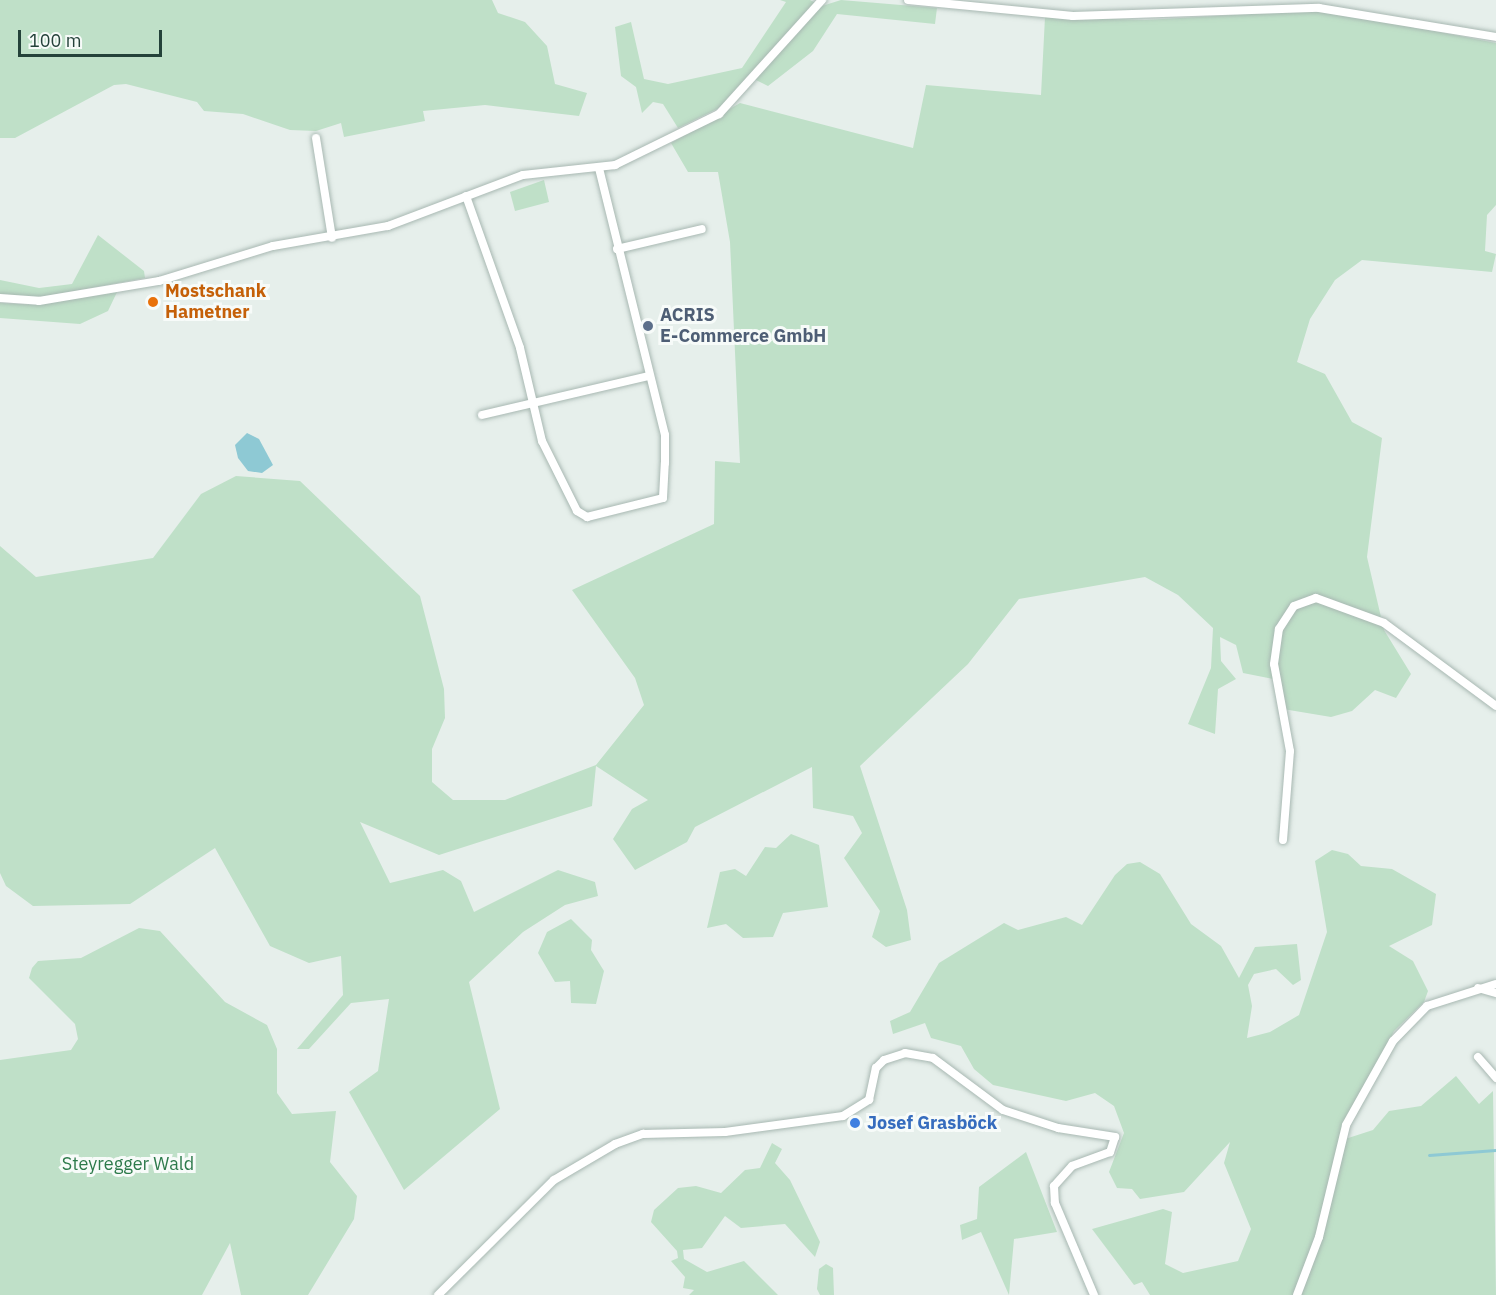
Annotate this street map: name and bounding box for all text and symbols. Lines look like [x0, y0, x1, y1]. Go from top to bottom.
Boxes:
scale bar [21, 18, 165, 56]
text: 100 m [29, 29, 81, 52]
place label: Mostschank Hametner [165, 281, 266, 324]
marker: Mostschank Hametner [146, 295, 160, 309]
place label: ACRIS E-Commerce GmbH [660, 305, 826, 348]
marker: ACRIS E-Commerce GmbH [641, 319, 655, 333]
place label: Josef Grasböck [867, 1112, 997, 1134]
marker: Josef Grasböck [848, 1116, 862, 1130]
park label: Steyregger Wald [62, 1153, 194, 1175]

